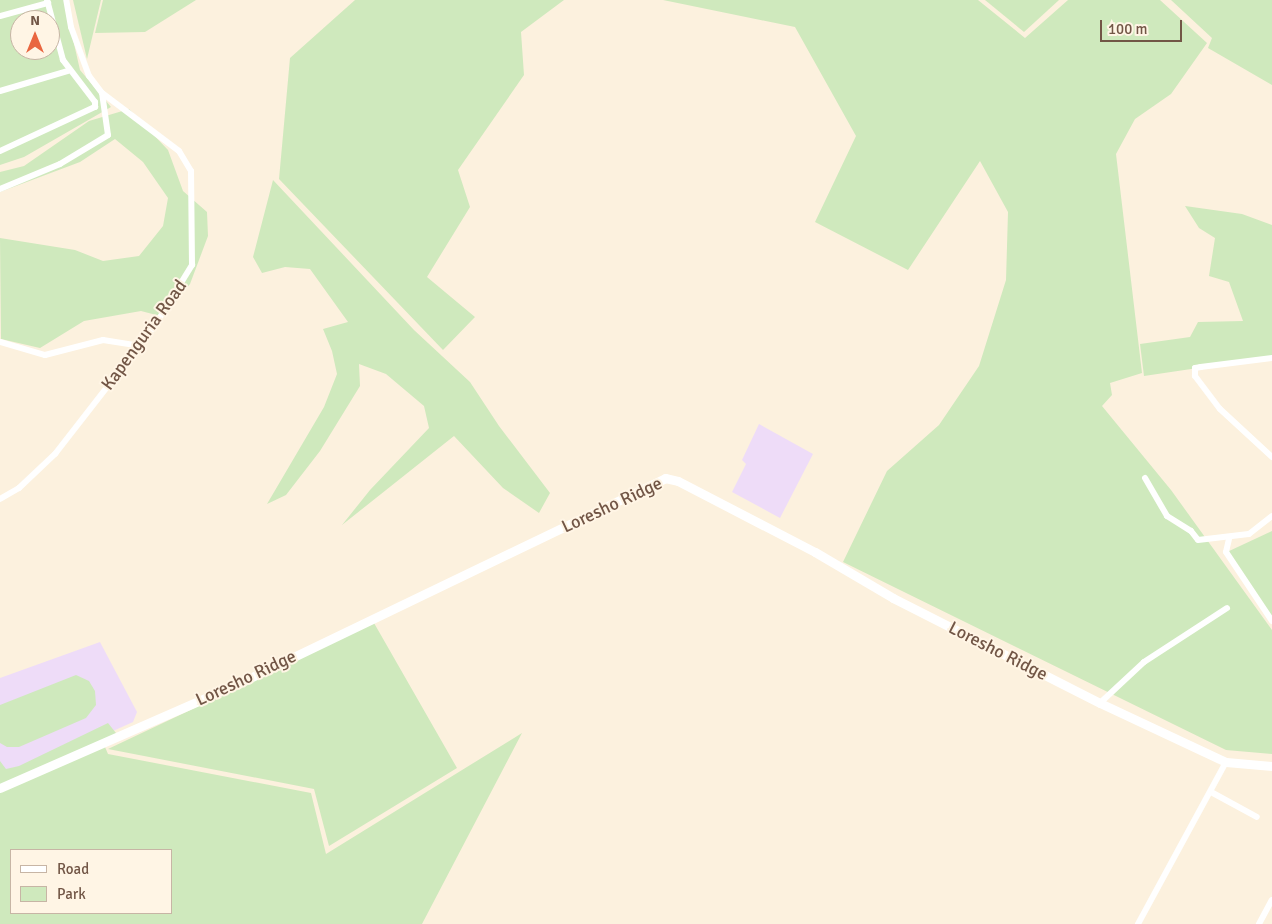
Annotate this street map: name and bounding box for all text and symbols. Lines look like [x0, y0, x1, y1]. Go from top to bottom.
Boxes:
north arrow [10, 10, 60, 60]
scale bar [1102, 10, 1184, 42]
text: N [30, 12, 40, 29]
text: 100 m [1108, 20, 1148, 38]
street label: Kapenguria Road [97, 276, 191, 394]
street label: Loresho Ridge [558, 472, 666, 538]
street label: Loresho Ridge [945, 617, 1051, 685]
street label: Loresho Ridge [192, 645, 300, 711]
legend [10, 849, 172, 914]
text: Road [57, 860, 89, 878]
text: Park [57, 885, 86, 903]

